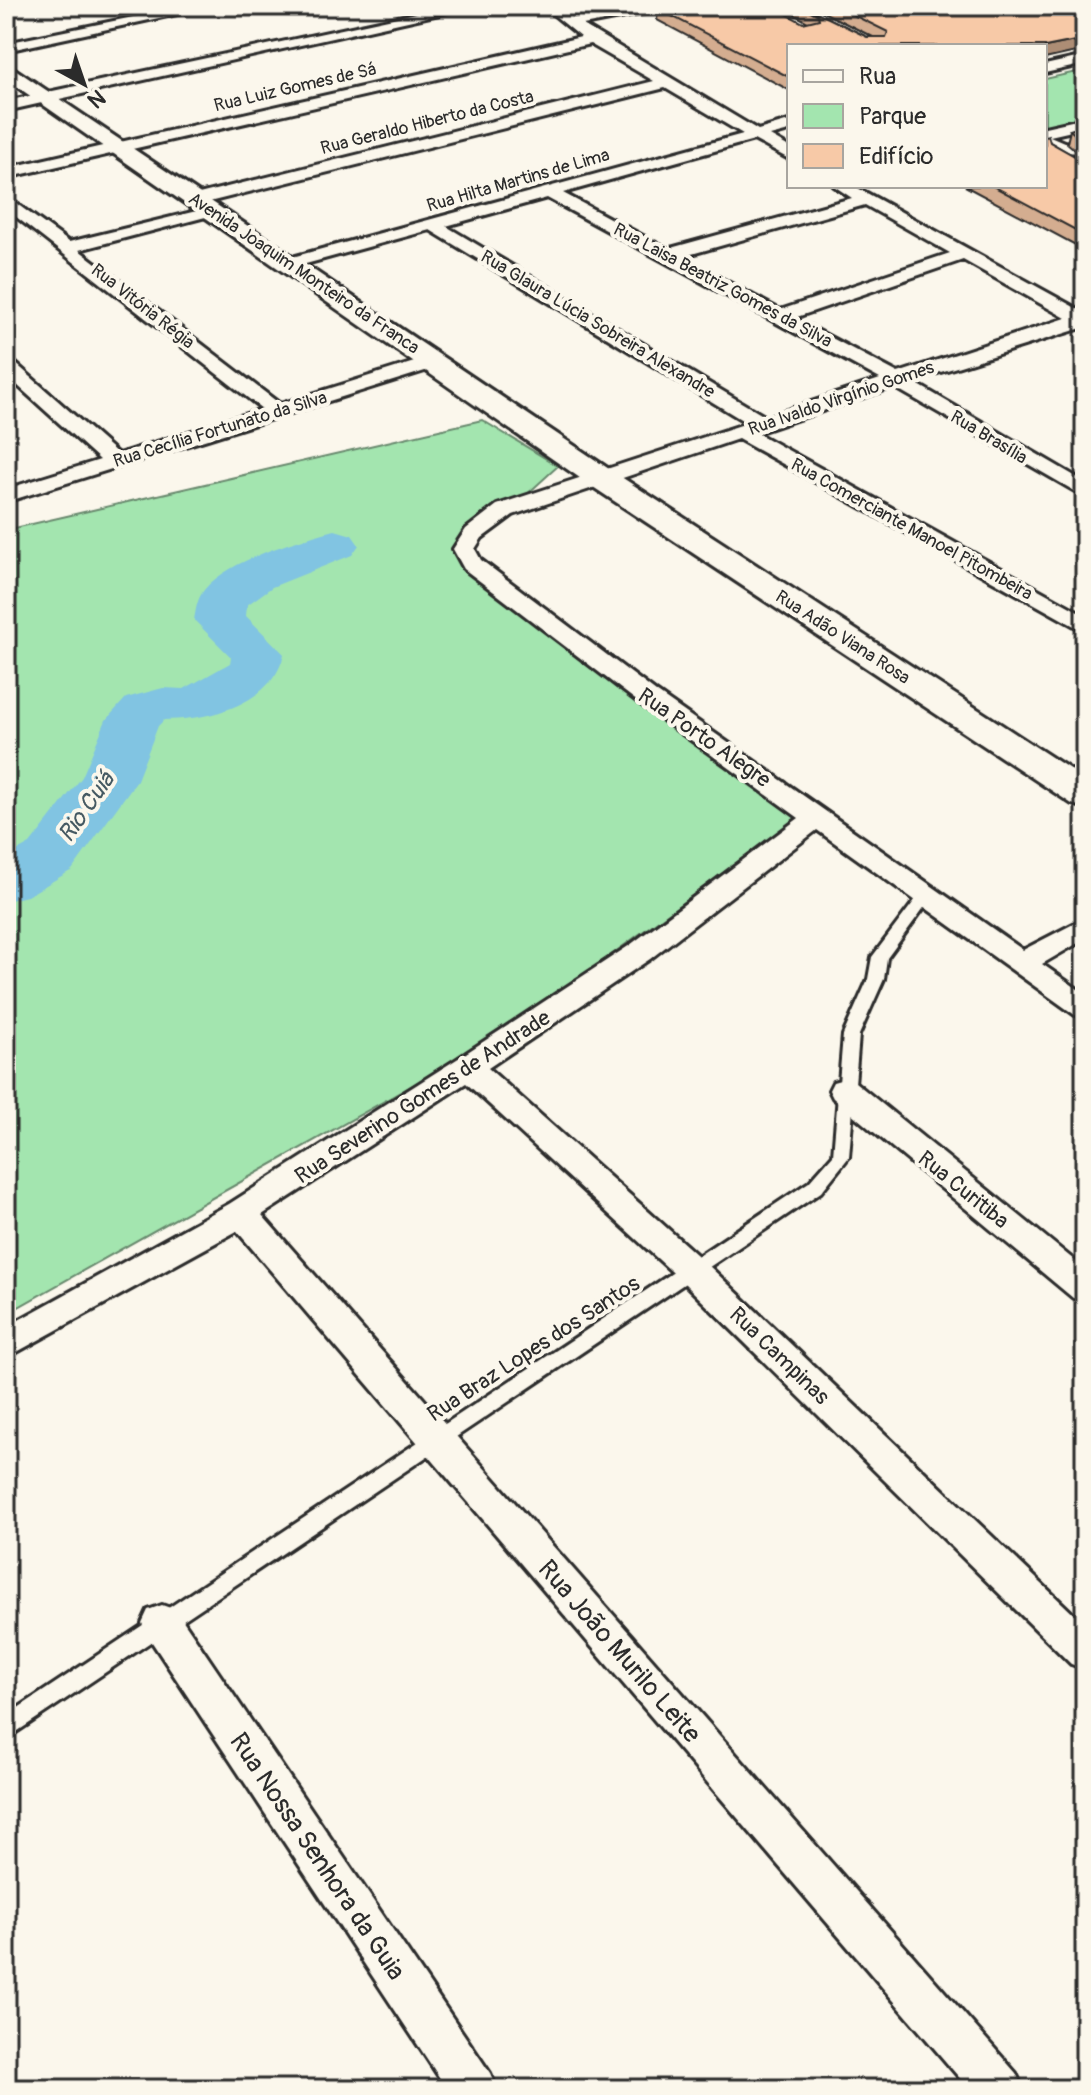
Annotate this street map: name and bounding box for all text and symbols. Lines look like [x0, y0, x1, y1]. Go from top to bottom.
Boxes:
north arrow [44, 44, 124, 124]
legend [787, 44, 1047, 188]
street label: Rua Luiz Gomes de Sá [212, 58, 379, 117]
text: Rua [859, 62, 896, 91]
text: N [81, 83, 111, 114]
street label: Rua Geraldo Hiberto da Costa [318, 85, 536, 160]
text: Parque [859, 102, 926, 131]
text: Edifício [859, 142, 933, 171]
street label: Rua Hilta Martins de Lima [424, 143, 612, 218]
street label: Avenida Joaquim Monteiro da Franca [184, 187, 424, 360]
street label: Rua Laisa Beatriz Gomes da Silva [610, 218, 836, 353]
street label: Rua Glaura Lúcia Sobreira Alexandre [476, 245, 719, 404]
street label: Rua Vitória Régia [86, 259, 199, 354]
street label: Rua Ivaldo Virgínio Gomes [745, 356, 937, 441]
street label: Rua Cecília Fortunato da Silva [110, 386, 330, 473]
street label: Rua Brasília [946, 406, 1031, 469]
street label: Rua Comerciante Manoel Pitombeira [787, 453, 1037, 606]
street label: Rua Adão Viana Rosa [771, 585, 914, 690]
street label: Rua Porto Alegre [633, 682, 776, 794]
water label: Rio Cuiá [52, 765, 122, 848]
street label: Rua Severino Gomes de Andrade [290, 1004, 556, 1190]
street label: Rua Curitiba [912, 1145, 1015, 1235]
street label: Rua Braz Lopes dos Santos [422, 1270, 645, 1428]
street label: Rua Campinas [723, 1301, 835, 1411]
street label: Rua João Murilo Leite [531, 1554, 708, 1750]
street label: Rua Nossa Senhora da Guia [222, 1727, 412, 1986]

